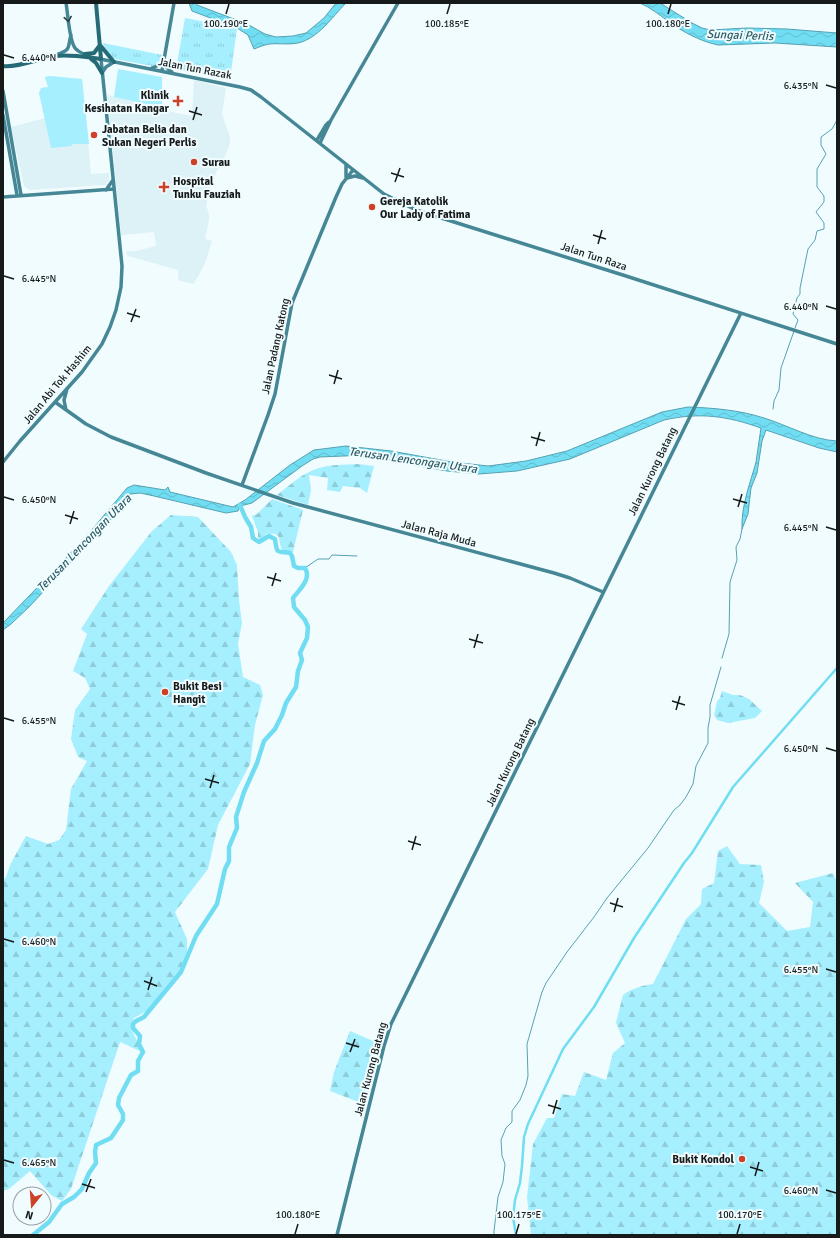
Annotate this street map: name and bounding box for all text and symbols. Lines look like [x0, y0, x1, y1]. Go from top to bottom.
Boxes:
one-way arrow [63, 16, 72, 22]
text: 100.190°E [204, 18, 249, 30]
text: 100.185°E [425, 18, 470, 30]
text: 100.180°E [646, 18, 691, 30]
water label: Sungai Perlis [706, 27, 775, 44]
text: 6.440°N [22, 52, 56, 64]
street label: Jalan Tun Razak [157, 55, 233, 82]
text: 6.435°N [784, 80, 818, 92]
place label: Klinik Kesihatan Kangar [85, 89, 170, 115]
marker: Klinik Kesihatan Kangar [172, 95, 184, 107]
place label: Jabatan Belia dan Sukan Negeri Perlis [102, 123, 196, 149]
marker: Jabatan Belia dan Sukan Negeri Perlis [89, 130, 99, 140]
place label: Surau [202, 156, 230, 169]
marker: Surau [189, 157, 199, 167]
place label: Hospital Tunku Fauziah [173, 175, 241, 201]
marker: Hospital Tunku Fauziah [158, 181, 170, 193]
place label: Gereja Katolik Our Lady of Fatima [380, 195, 471, 221]
marker: Gereja Katolik Our Lady of Fatima [367, 202, 377, 212]
street label: Jalan Tun Raza [559, 240, 629, 273]
text: 6.445°N [22, 273, 56, 285]
street label: Jalan Padang Katong [259, 297, 292, 395]
text: 6.440°N [784, 301, 818, 313]
street label: Jalan Abi Tok Hashim [21, 342, 94, 426]
street label: Jalan Kurong Batang [625, 425, 680, 518]
water label: Terusan Lencongan Utara [348, 444, 479, 477]
water label: Terusan Lencongan Utara [34, 491, 135, 595]
text: 6.450°N [22, 494, 56, 506]
street label: Jalan Raja Muda [400, 517, 478, 550]
text: 6.445°N [784, 522, 818, 534]
place label: Bukit Besi Hangit [173, 680, 222, 706]
marker: Bukit Besi Hangit [160, 687, 170, 697]
text: 6.455°N [22, 715, 56, 727]
street label: Jalan Kurong Batang [483, 716, 538, 809]
text: 6.450°N [784, 743, 818, 755]
text: 6.460°N [22, 936, 56, 948]
text: 6.455°N [784, 964, 818, 976]
street label: Jalan Kurong Batang [352, 1020, 389, 1118]
place label: Bukit Kondol [672, 1153, 735, 1166]
marker: Bukit Kondol [737, 1154, 747, 1164]
text: 6.465°N [22, 1157, 56, 1169]
text: 6.460°N [784, 1185, 818, 1197]
north arrow [12, 1186, 52, 1226]
text: N [24, 1208, 35, 1222]
text: 100.180°E [276, 1209, 321, 1221]
text: 100.175°E [497, 1209, 542, 1221]
text: 100.170°E [718, 1209, 763, 1221]

